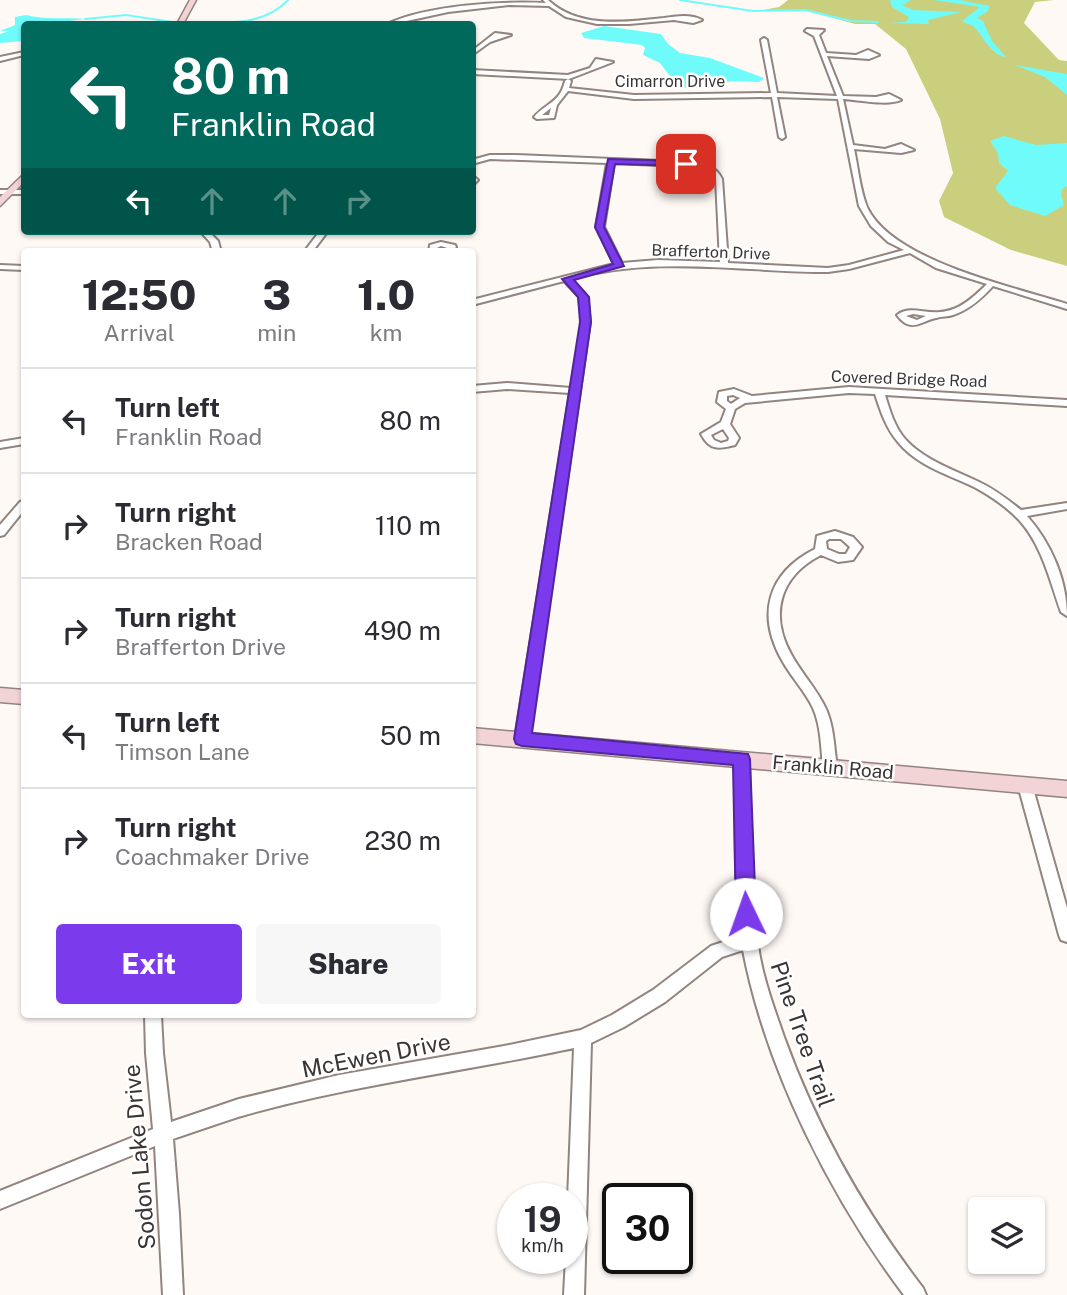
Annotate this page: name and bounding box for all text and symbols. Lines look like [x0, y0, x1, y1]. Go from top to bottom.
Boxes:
text: 80 m [171, 47, 290, 105]
icon: left [56, 49, 147, 140]
street label: Cimarron Drive [615, 72, 725, 91]
text: Franklin Road [171, 106, 376, 143]
pin [656, 134, 716, 194]
icon: arrive [667, 145, 705, 183]
icon: left [120, 182, 158, 220]
icon: ahead [193, 182, 231, 220]
icon: ahead [266, 182, 304, 220]
icon: right [339, 182, 377, 220]
street label: Brafferton Drive [651, 240, 771, 264]
text: 12:50 [82, 270, 196, 319]
text: 3 [262, 270, 291, 319]
text: 1.0 [357, 270, 415, 319]
text: Arrival [104, 319, 175, 346]
text: min [257, 319, 296, 346]
text: km [370, 319, 403, 346]
street label: Covered Bridge Road [831, 367, 987, 391]
text: Turn left [115, 392, 220, 423]
icon: left [56, 402, 94, 440]
text: 80 m [380, 405, 441, 436]
text: Franklin Road [115, 423, 262, 450]
text: Turn right [115, 497, 237, 528]
icon: right [56, 507, 94, 545]
text: 110 m [375, 510, 441, 541]
text: Bracken Road [115, 528, 263, 555]
text: Turn right [115, 602, 237, 633]
icon: right [56, 612, 94, 650]
text: 490 m [364, 615, 441, 646]
text: Brafferton Drive [115, 633, 286, 660]
text: Turn left [115, 707, 220, 738]
icon: left [56, 717, 94, 755]
text: 50 m [380, 720, 441, 751]
text: Timson Lane [115, 738, 250, 765]
street label: Franklin Road [771, 751, 895, 783]
text: Turn right [115, 812, 237, 843]
icon: right [56, 822, 94, 860]
text: 230 m [365, 825, 441, 856]
text: Coachmaker Drive [115, 843, 310, 870]
position arrow [709, 877, 783, 951]
button: Exit [56, 924, 242, 1004]
button: Share [256, 924, 441, 1004]
street label: Pine Tree Trail [765, 958, 841, 1110]
street label: McEwen Drive [299, 1027, 453, 1083]
street label: Sodon Lake Drive [117, 1063, 161, 1251]
speed limit sign: 30 [602, 1183, 693, 1274]
map controls [968, 1197, 1045, 1274]
button: layers [968, 1197, 1045, 1274]
text: 19 [523, 1199, 562, 1240]
text: km/h [521, 1235, 564, 1256]

